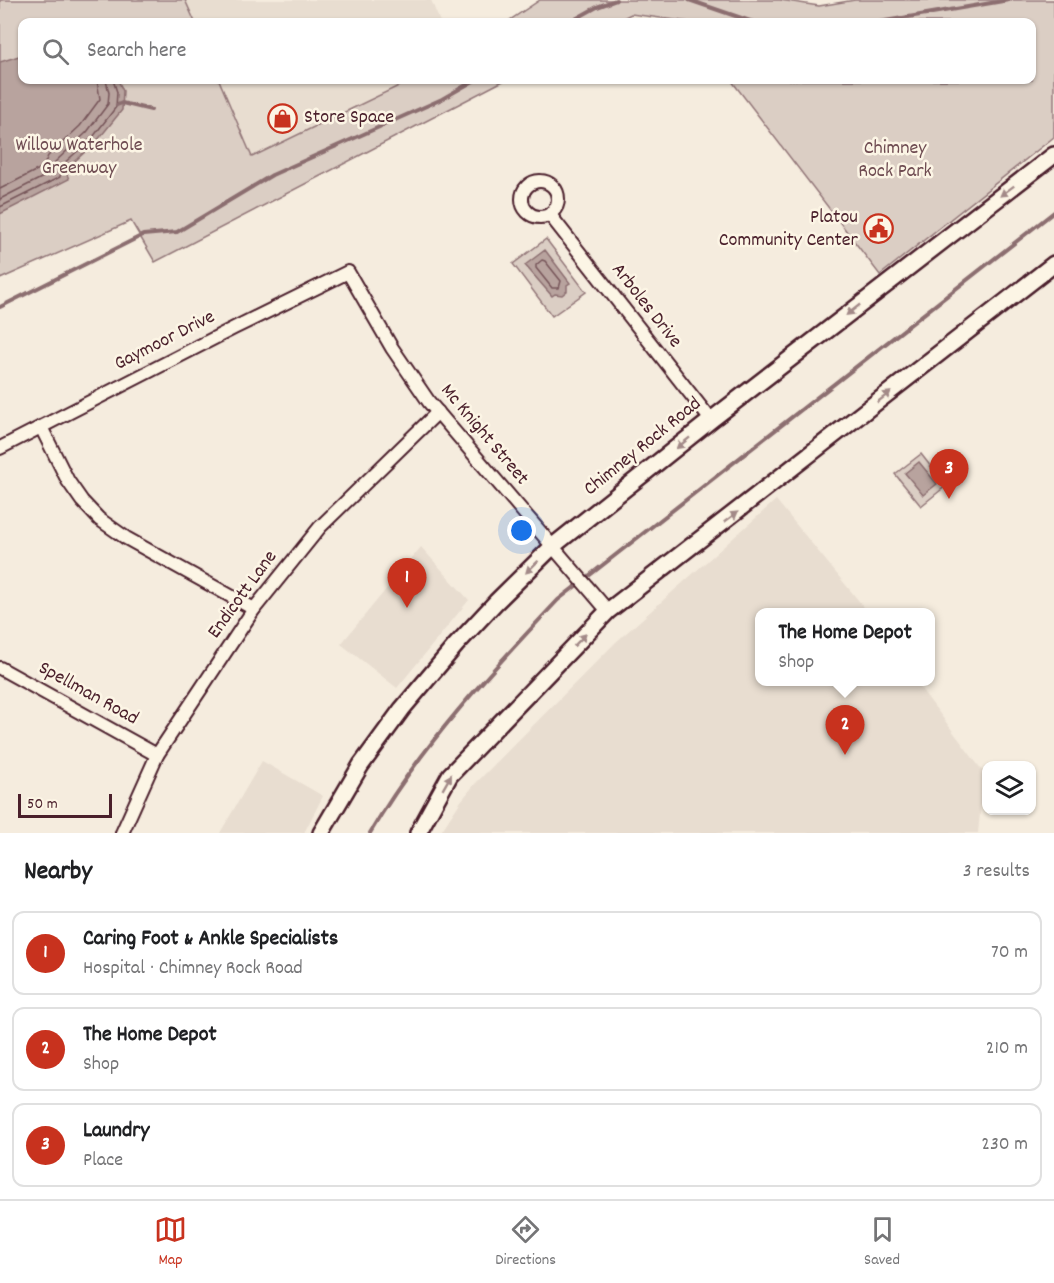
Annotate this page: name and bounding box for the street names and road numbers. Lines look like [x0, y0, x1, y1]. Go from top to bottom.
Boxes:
street label: Arboles Drive [604, 258, 688, 355]
street label: Gaymoor Drive [110, 304, 220, 378]
street label: Mc Knight Street [433, 378, 535, 492]
street label: Chimney Rock Road [578, 391, 708, 503]
street label: Endicott Lane [201, 545, 285, 645]
street label: Spellman Road [33, 655, 143, 733]

